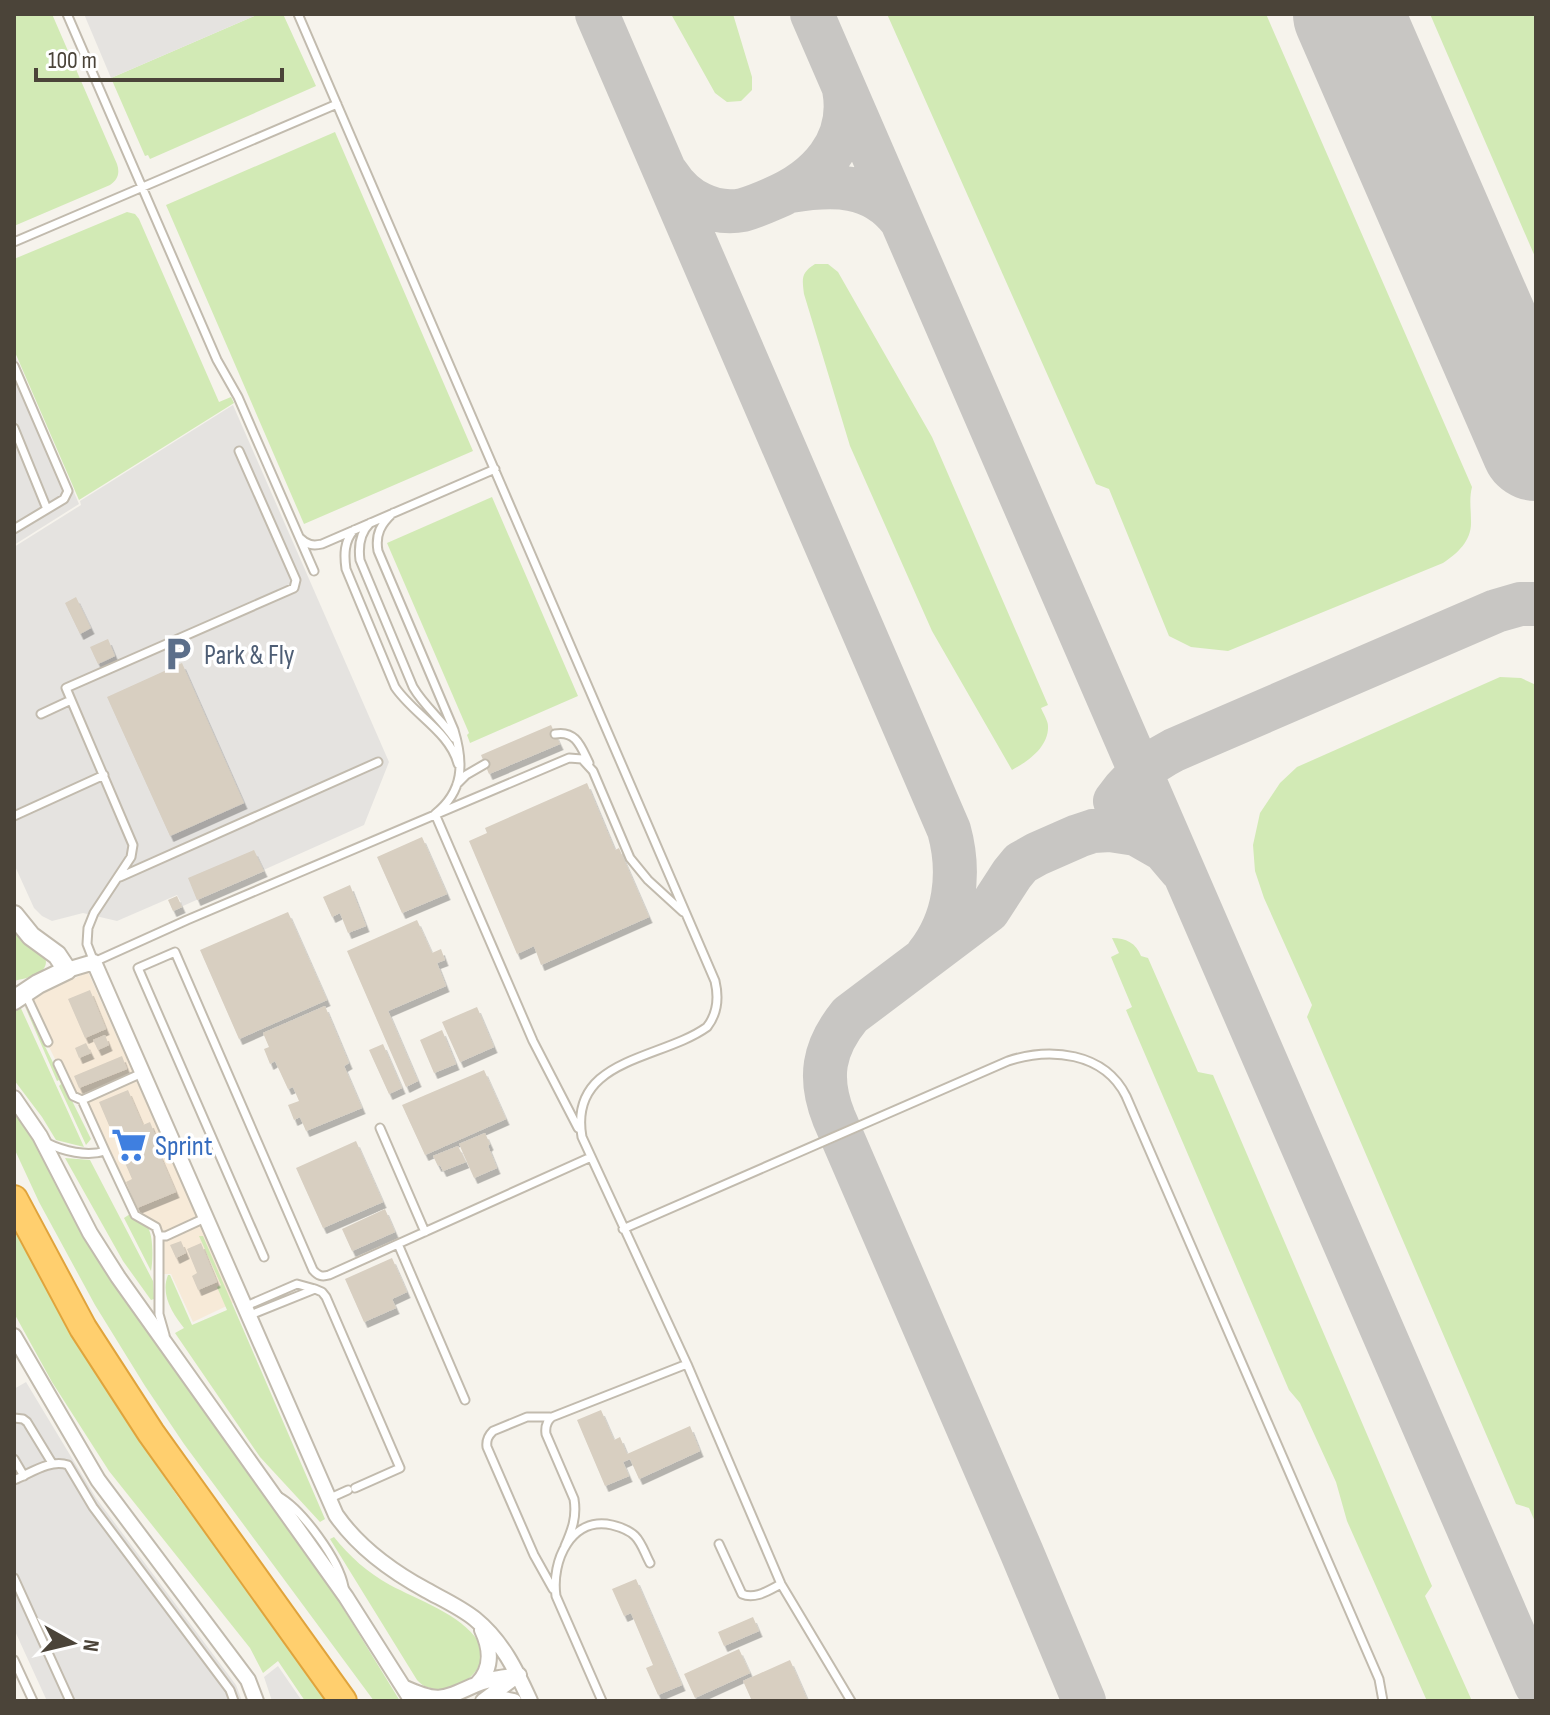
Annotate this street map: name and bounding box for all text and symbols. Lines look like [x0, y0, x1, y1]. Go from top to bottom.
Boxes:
scale bar [36, 32, 282, 82]
text: 100 m [48, 46, 97, 75]
parking icon: Park & Fly [159, 635, 197, 673]
place label: Park & Fly [204, 639, 295, 672]
supermarket icon: Sprint [110, 1126, 148, 1164]
place label: Sprint [155, 1130, 213, 1163]
north arrow [32, 1603, 112, 1683]
text: N [76, 1638, 105, 1653]

